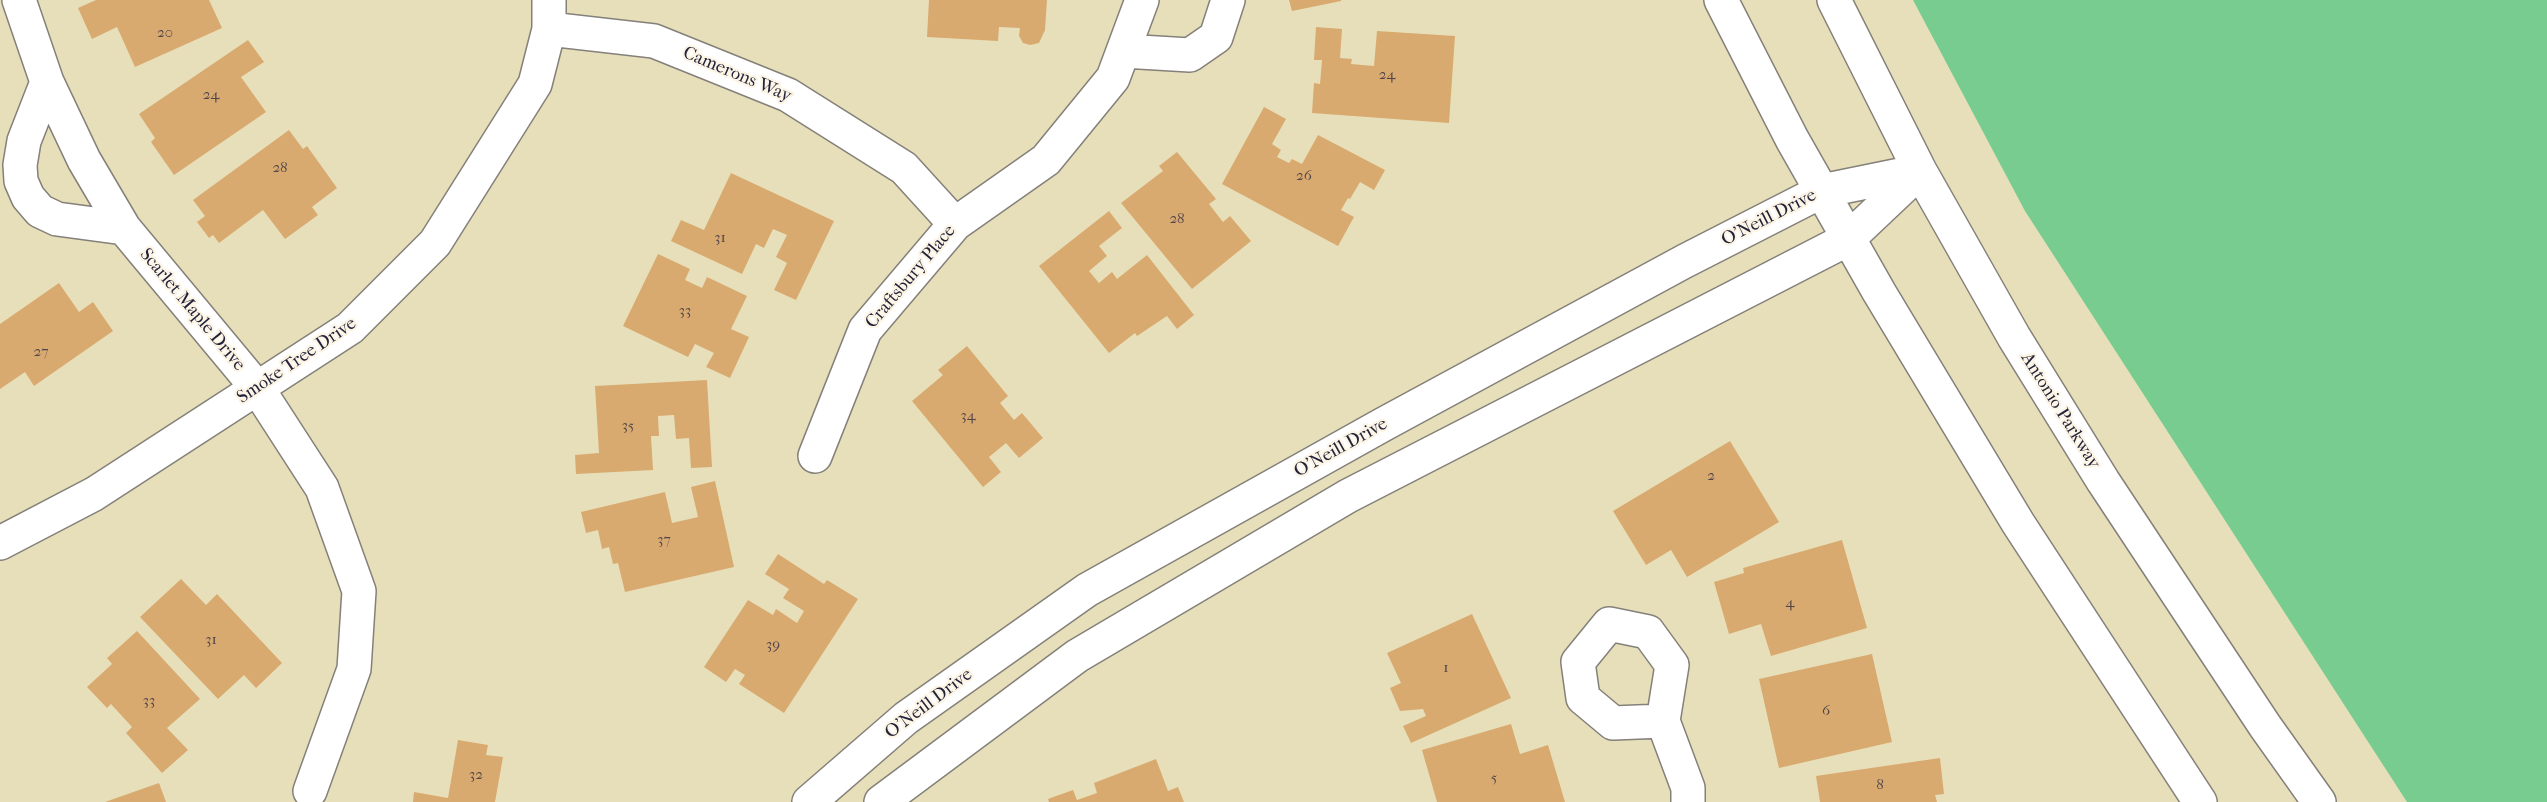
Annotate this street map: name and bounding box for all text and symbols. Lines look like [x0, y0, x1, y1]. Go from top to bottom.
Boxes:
house number: 20 [157, 24, 173, 42]
street label: Camerons Way [679, 42, 795, 108]
house number: 24 [1379, 66, 1395, 84]
house number: 24 [203, 86, 219, 104]
house number: 28 [272, 159, 288, 177]
house number: 26 [1296, 167, 1312, 185]
street label: O'Neill Drive [1718, 185, 1820, 251]
house number: 28 [1169, 210, 1185, 228]
street label: Craftsbury Place [861, 221, 961, 333]
house number: 31 [714, 229, 726, 247]
street label: Scarlet Maple Drive [135, 244, 249, 376]
house number: 33 [679, 302, 691, 320]
street label: Smoke Tree Drive [233, 313, 361, 409]
house number: 27 [34, 343, 48, 361]
street label: Antonio Parkway [2016, 349, 2104, 473]
house number: 34 [960, 407, 976, 425]
street label: O'Neill Drive [1291, 413, 1391, 483]
house number: 35 [622, 417, 634, 435]
house number: 2 [1707, 467, 1715, 485]
house number: 37 [657, 531, 671, 549]
house number: 4 [1786, 594, 1794, 612]
house number: 31 [205, 631, 217, 649]
house number: 39 [766, 636, 780, 654]
house number: 1 [1443, 659, 1449, 677]
street label: O'Neill Drive [881, 664, 977, 744]
house number: 33 [143, 692, 155, 710]
house number: 6 [1822, 702, 1830, 720]
house number: 32 [469, 766, 483, 784]
house number: 5 [1491, 769, 1497, 787]
house number: 8 [1876, 776, 1884, 794]

